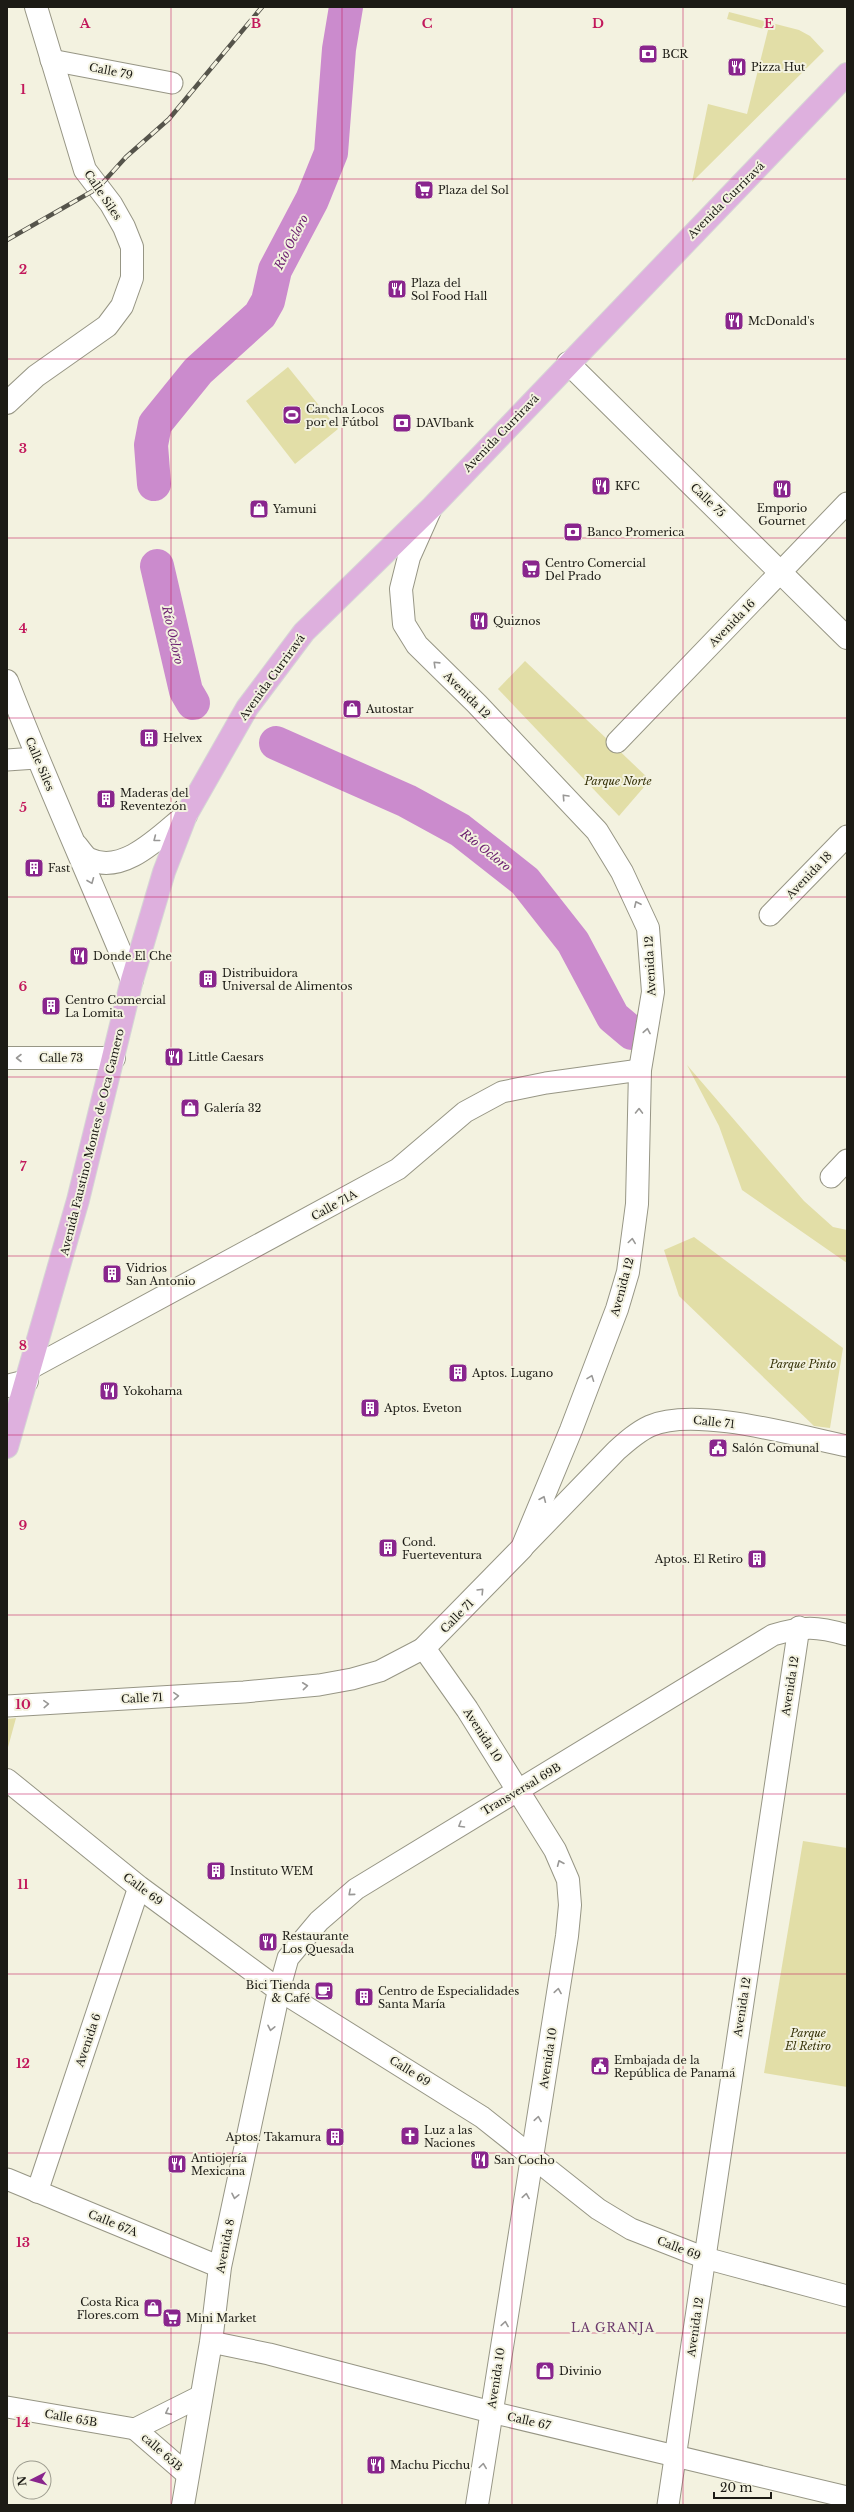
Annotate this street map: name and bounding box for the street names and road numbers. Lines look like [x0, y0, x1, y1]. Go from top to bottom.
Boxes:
street label: Calle 79 [88, 60, 134, 82]
street label: Avenida Curriravá [684, 158, 768, 242]
street label: Calle Siles [81, 167, 125, 223]
street label: Avenida Curriravá [460, 391, 542, 476]
street label: Calle 75 [688, 480, 728, 520]
street label: Avenida 16 [705, 596, 758, 650]
street label: Avenida Curriravá [236, 631, 308, 723]
street label: Avenida 12 [440, 668, 493, 721]
street label: Calle Siles [22, 735, 58, 793]
street label: Avenida 18 [782, 849, 835, 902]
street label: Avenida 12 [641, 935, 659, 997]
street label: Avenida Faustino Montes de Oca Gamero [57, 1027, 127, 1258]
street label: Calle 73 [39, 1051, 83, 1065]
street label: Calle 71A [309, 1186, 360, 1223]
street label: Avenida 12 [607, 1256, 637, 1319]
street label: Calle 71 [692, 1413, 736, 1431]
street label: Calle 71 [437, 1596, 477, 1636]
street label: Avenida 12 [778, 1655, 802, 1718]
street label: Calle 71 [121, 1690, 163, 1706]
street label: Avenida 10 [460, 1705, 506, 1765]
street label: Transversal 69B [479, 1760, 563, 1818]
street label: Calle 69 [121, 1870, 165, 1908]
street label: Avenida 12 [730, 1976, 754, 2039]
street label: Avenida 6 [72, 2011, 104, 2070]
street label: Avenida 10 [536, 2026, 560, 2090]
street label: Calle 69 [387, 2053, 433, 2089]
street label: Calle 67A [86, 2207, 140, 2239]
street label: Avenida 8 [213, 2218, 237, 2275]
street label: Calle 69 [655, 2233, 703, 2263]
street label: Avenida 12 [684, 2296, 706, 2359]
street label: Avenida 10 [484, 2346, 508, 2410]
street label: Calle 65B [44, 2406, 98, 2430]
street label: Calle 67 [506, 2409, 553, 2433]
street label: calle 65B [138, 2430, 186, 2474]

